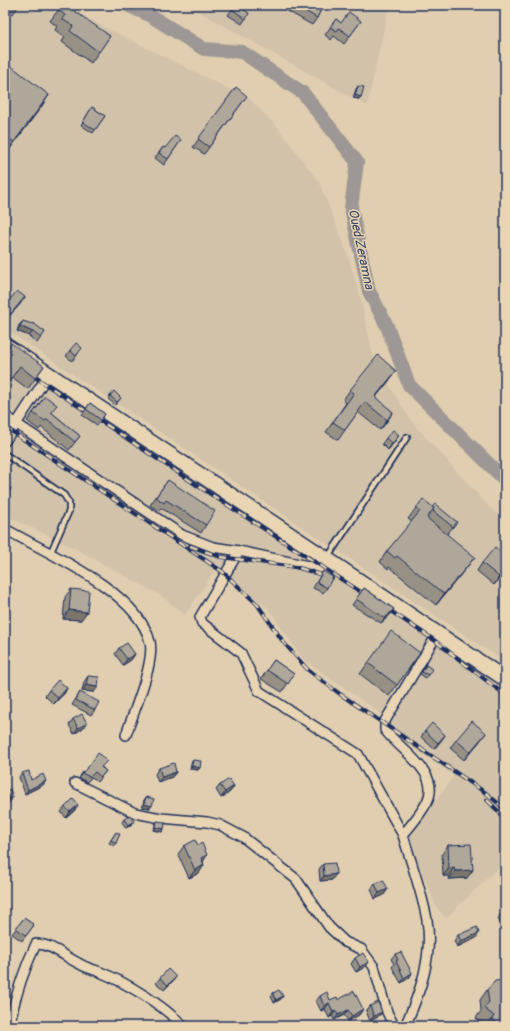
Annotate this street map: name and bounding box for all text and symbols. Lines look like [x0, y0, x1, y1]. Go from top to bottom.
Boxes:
water label: Oued Zeramna [345, 208, 377, 291]

